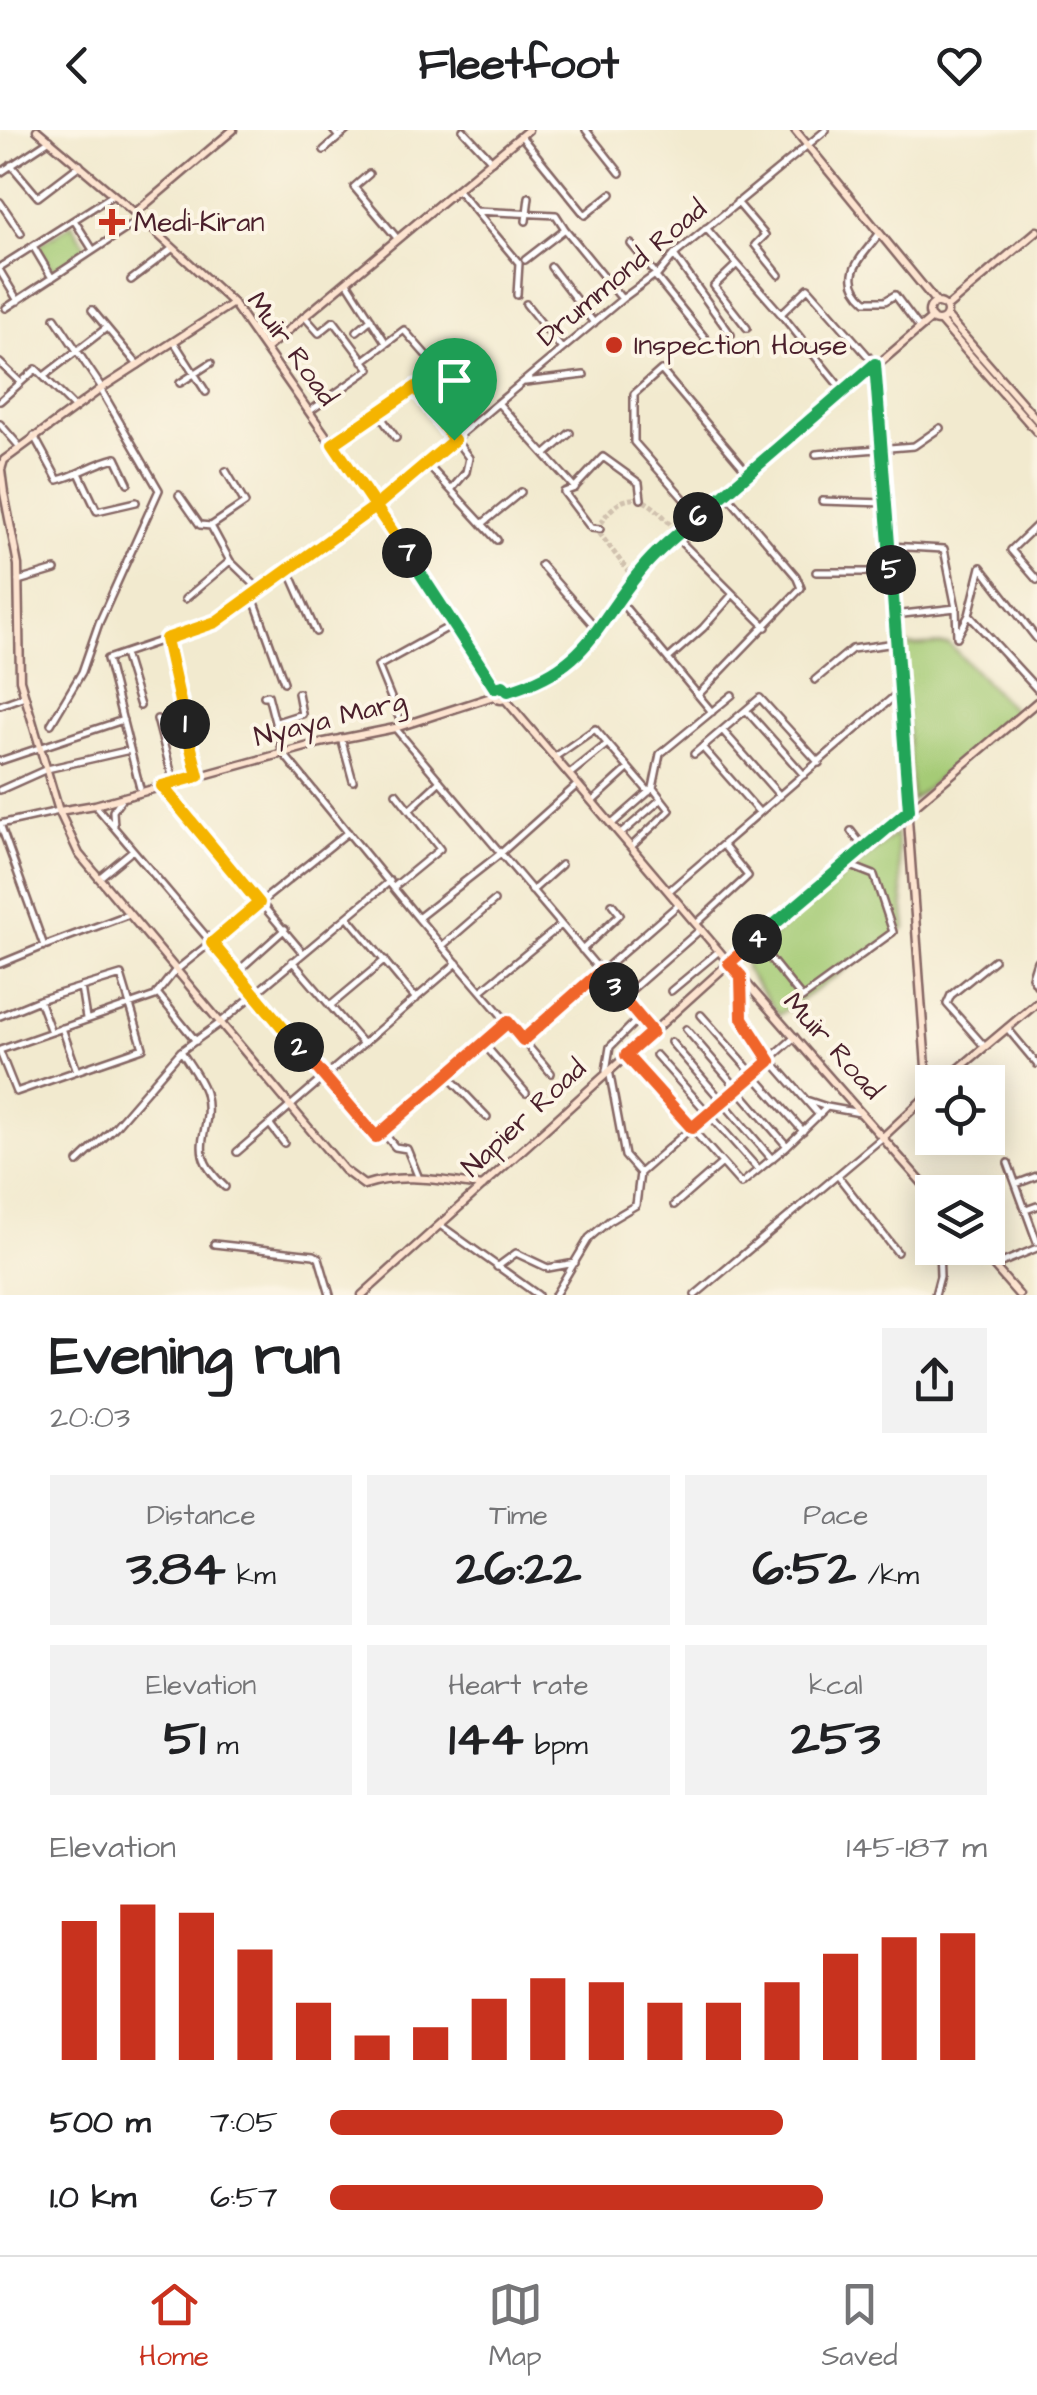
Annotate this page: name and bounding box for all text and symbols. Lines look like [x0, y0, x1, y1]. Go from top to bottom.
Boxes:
text: Fleetfoot [418, 34, 619, 96]
icon: back [50, 38, 105, 93]
icon: heart [932, 38, 987, 93]
street label: Drummond Road [529, 190, 715, 356]
place label: Medi-Kiran [134, 203, 264, 242]
marker: Medi-Kiran [99, 209, 125, 235]
street label: Muir Road [237, 284, 347, 414]
place label: Inspection House [634, 326, 847, 365]
marker: Inspection House [603, 334, 625, 356]
pin [412, 338, 497, 441]
icon: arrive [427, 353, 482, 408]
pin: 6 [673, 492, 723, 542]
text: 6 [689, 497, 707, 536]
pin: 7 [382, 528, 432, 578]
text: 7 [398, 533, 416, 572]
pin: 5 [866, 545, 916, 595]
text: 5 [881, 550, 901, 589]
street label: Nyaya Marg [250, 681, 411, 759]
pin: 1 [160, 699, 210, 749]
text: 1 [183, 704, 187, 743]
pin: 4 [732, 914, 782, 964]
text: 4 [747, 919, 767, 958]
pin: 3 [589, 962, 639, 1012]
text: 3 [607, 967, 621, 1006]
street label: Muir Road [774, 984, 892, 1108]
pin: 2 [274, 1022, 324, 1072]
text: 2 [291, 1027, 307, 1066]
street label: Napier Road [453, 1050, 595, 1186]
map controls [915, 1065, 1005, 1265]
button: locate [915, 1065, 1005, 1155]
button: layers [915, 1175, 1005, 1265]
text: Evening run [50, 1319, 340, 1395]
button: share [882, 1328, 987, 1433]
text: 20:03 [50, 1395, 130, 1440]
text: Distance [147, 1496, 256, 1535]
text: Time [489, 1496, 548, 1535]
text: Pace [803, 1496, 868, 1535]
text: 3.84 [127, 1535, 226, 1604]
text: 26:22 [456, 1535, 581, 1604]
text: 6:52 [752, 1535, 856, 1604]
text: km [226, 1556, 276, 1595]
text: /km [856, 1556, 919, 1595]
text: Elevation [146, 1666, 256, 1705]
text: Heart rate [448, 1666, 589, 1705]
text: kcal [809, 1666, 863, 1705]
text: 51 [164, 1705, 206, 1774]
text: 144 [449, 1705, 524, 1774]
text: 253 [791, 1705, 881, 1774]
text: m [206, 1726, 239, 1765]
text: bpm [524, 1726, 588, 1765]
text: Elevation [50, 1825, 176, 1870]
text: 145–187 m [846, 1825, 987, 1870]
text: 500 m [50, 2100, 151, 2145]
text: 7:05 [210, 2100, 278, 2145]
text: 1.0 km [50, 2175, 136, 2220]
text: 6:57 [210, 2175, 278, 2220]
tab: Home [139, 2277, 209, 2376]
tab: Map [488, 2277, 543, 2376]
tab: Saved [821, 2277, 898, 2376]

